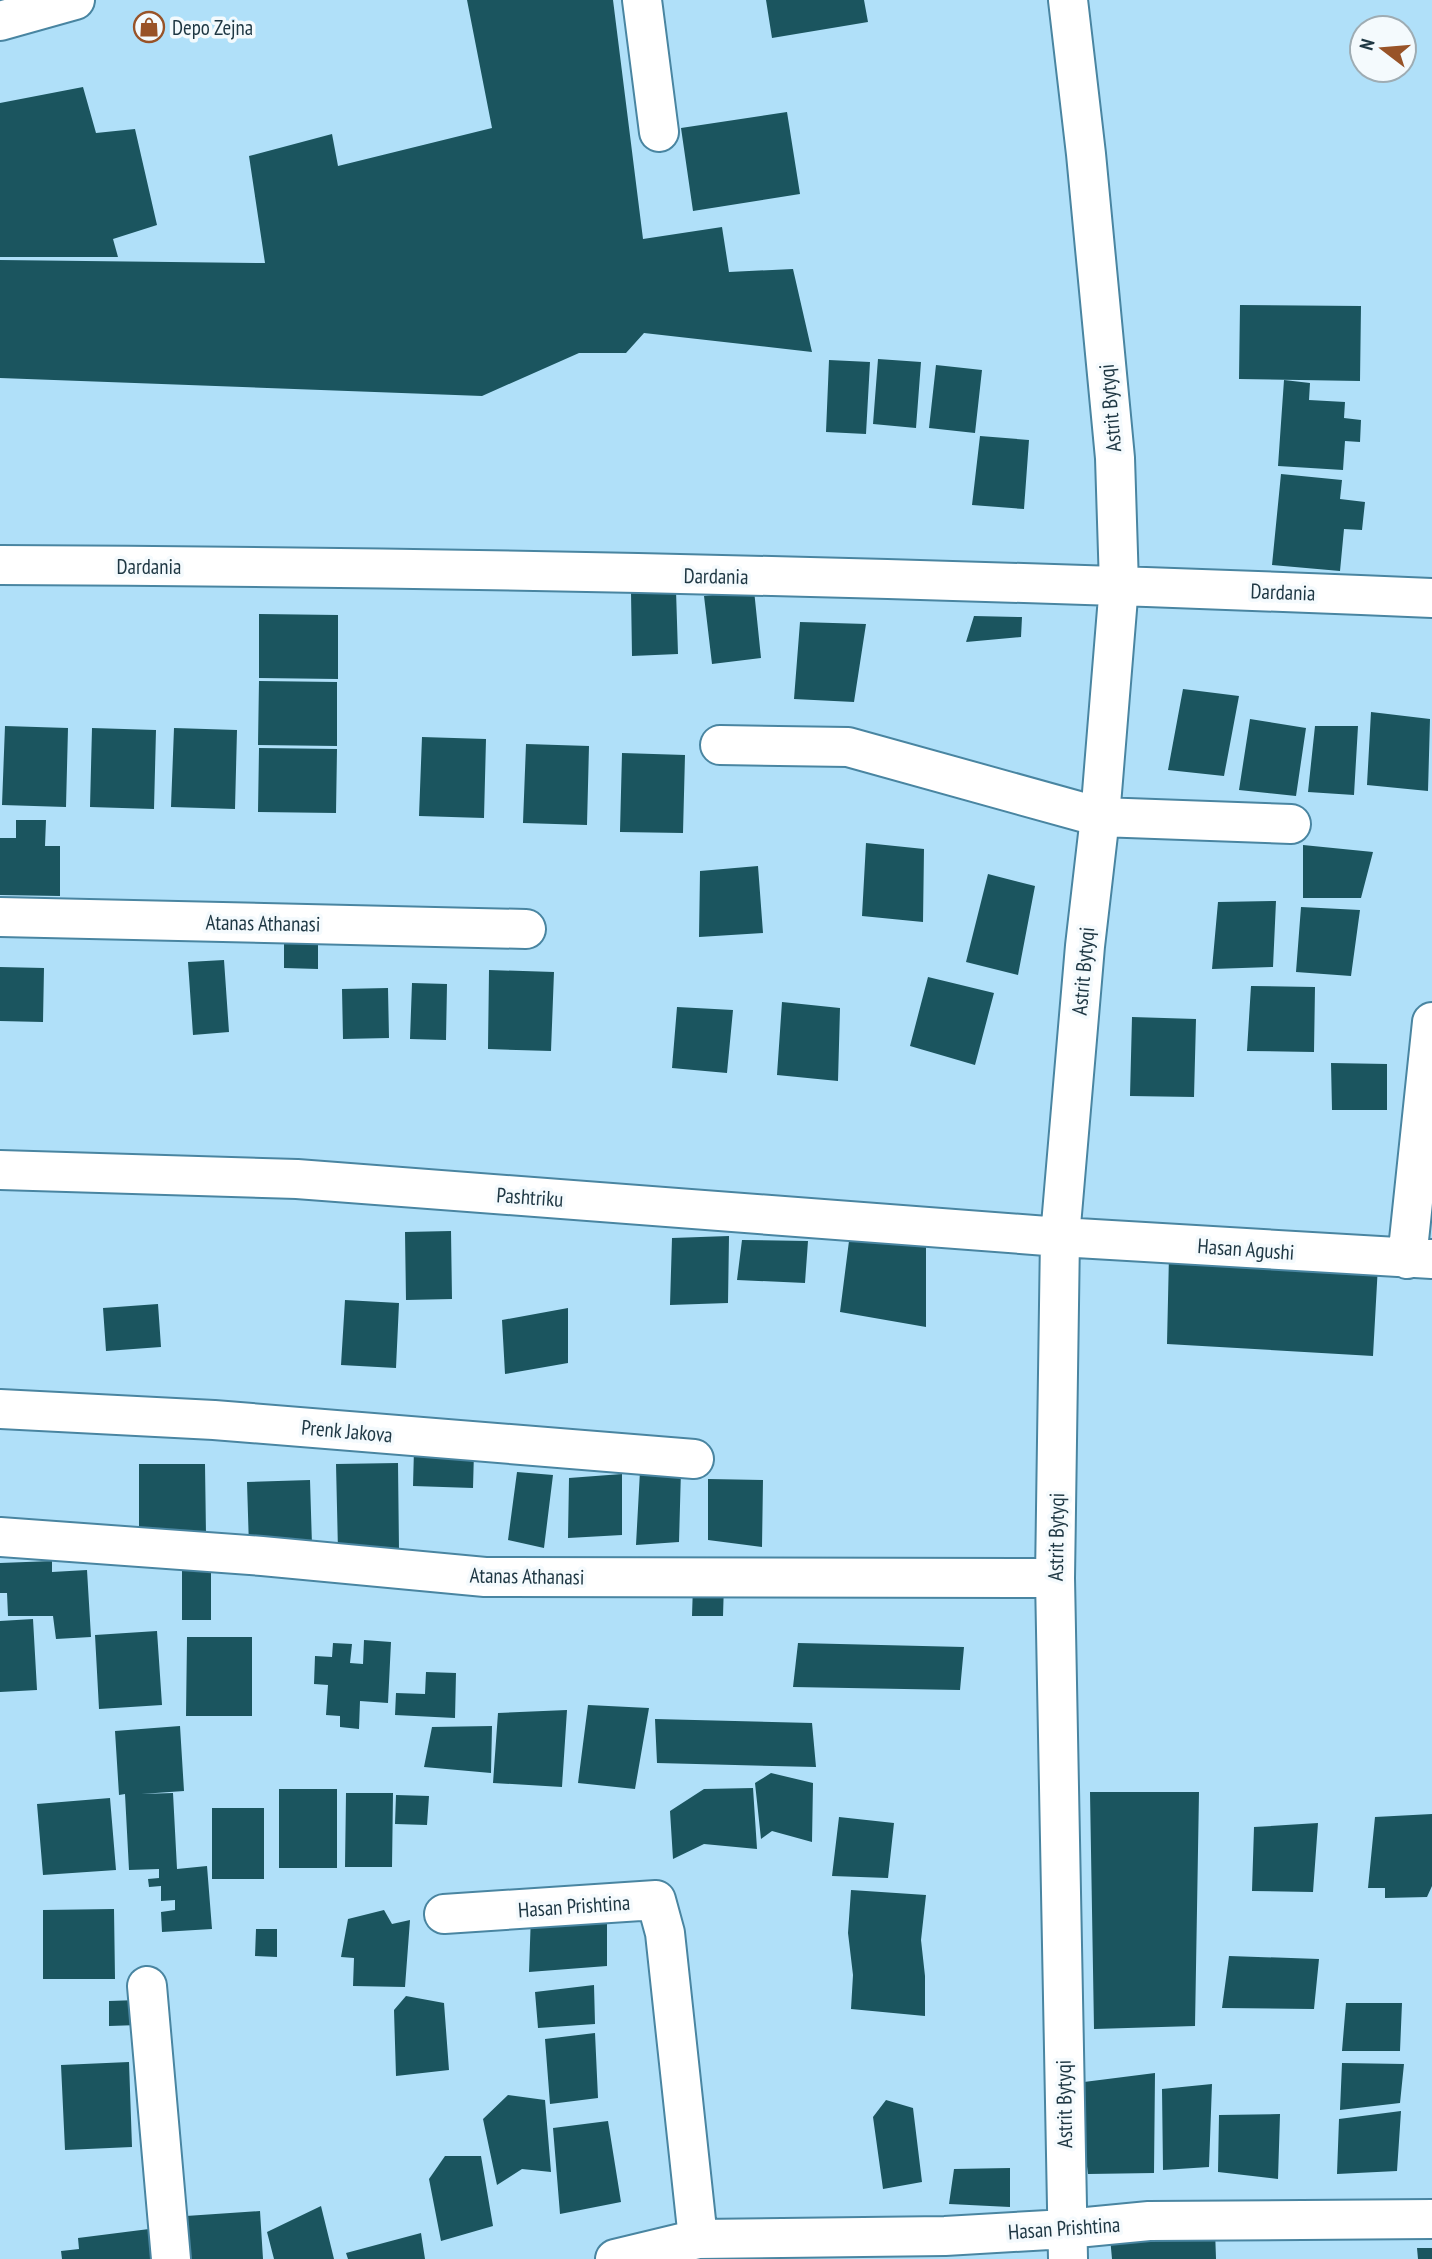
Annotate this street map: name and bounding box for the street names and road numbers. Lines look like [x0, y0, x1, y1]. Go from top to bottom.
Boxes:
street label: Astrit Bytyqi [1093, 363, 1127, 453]
street label: Dardania [117, 553, 181, 580]
street label: Dardania [683, 562, 749, 590]
street label: Dardania [1250, 577, 1316, 607]
street label: Atanas Athanasi [205, 909, 321, 937]
street label: Astrit Bytyqi [1066, 926, 1100, 1016]
street label: Pashtriku [496, 1181, 564, 1213]
street label: Hasan Agushi [1197, 1232, 1295, 1266]
street label: Prenk Jakova [300, 1414, 394, 1448]
street label: Astrit Bytyqi [1042, 1493, 1070, 1581]
street label: Atanas Athanasi [469, 1562, 585, 1590]
street label: Hasan Prishtina [517, 1889, 631, 1923]
street label: Astrit Bytyqi [1050, 2060, 1078, 2148]
street label: Hasan Prishtina [1007, 2211, 1121, 2245]

